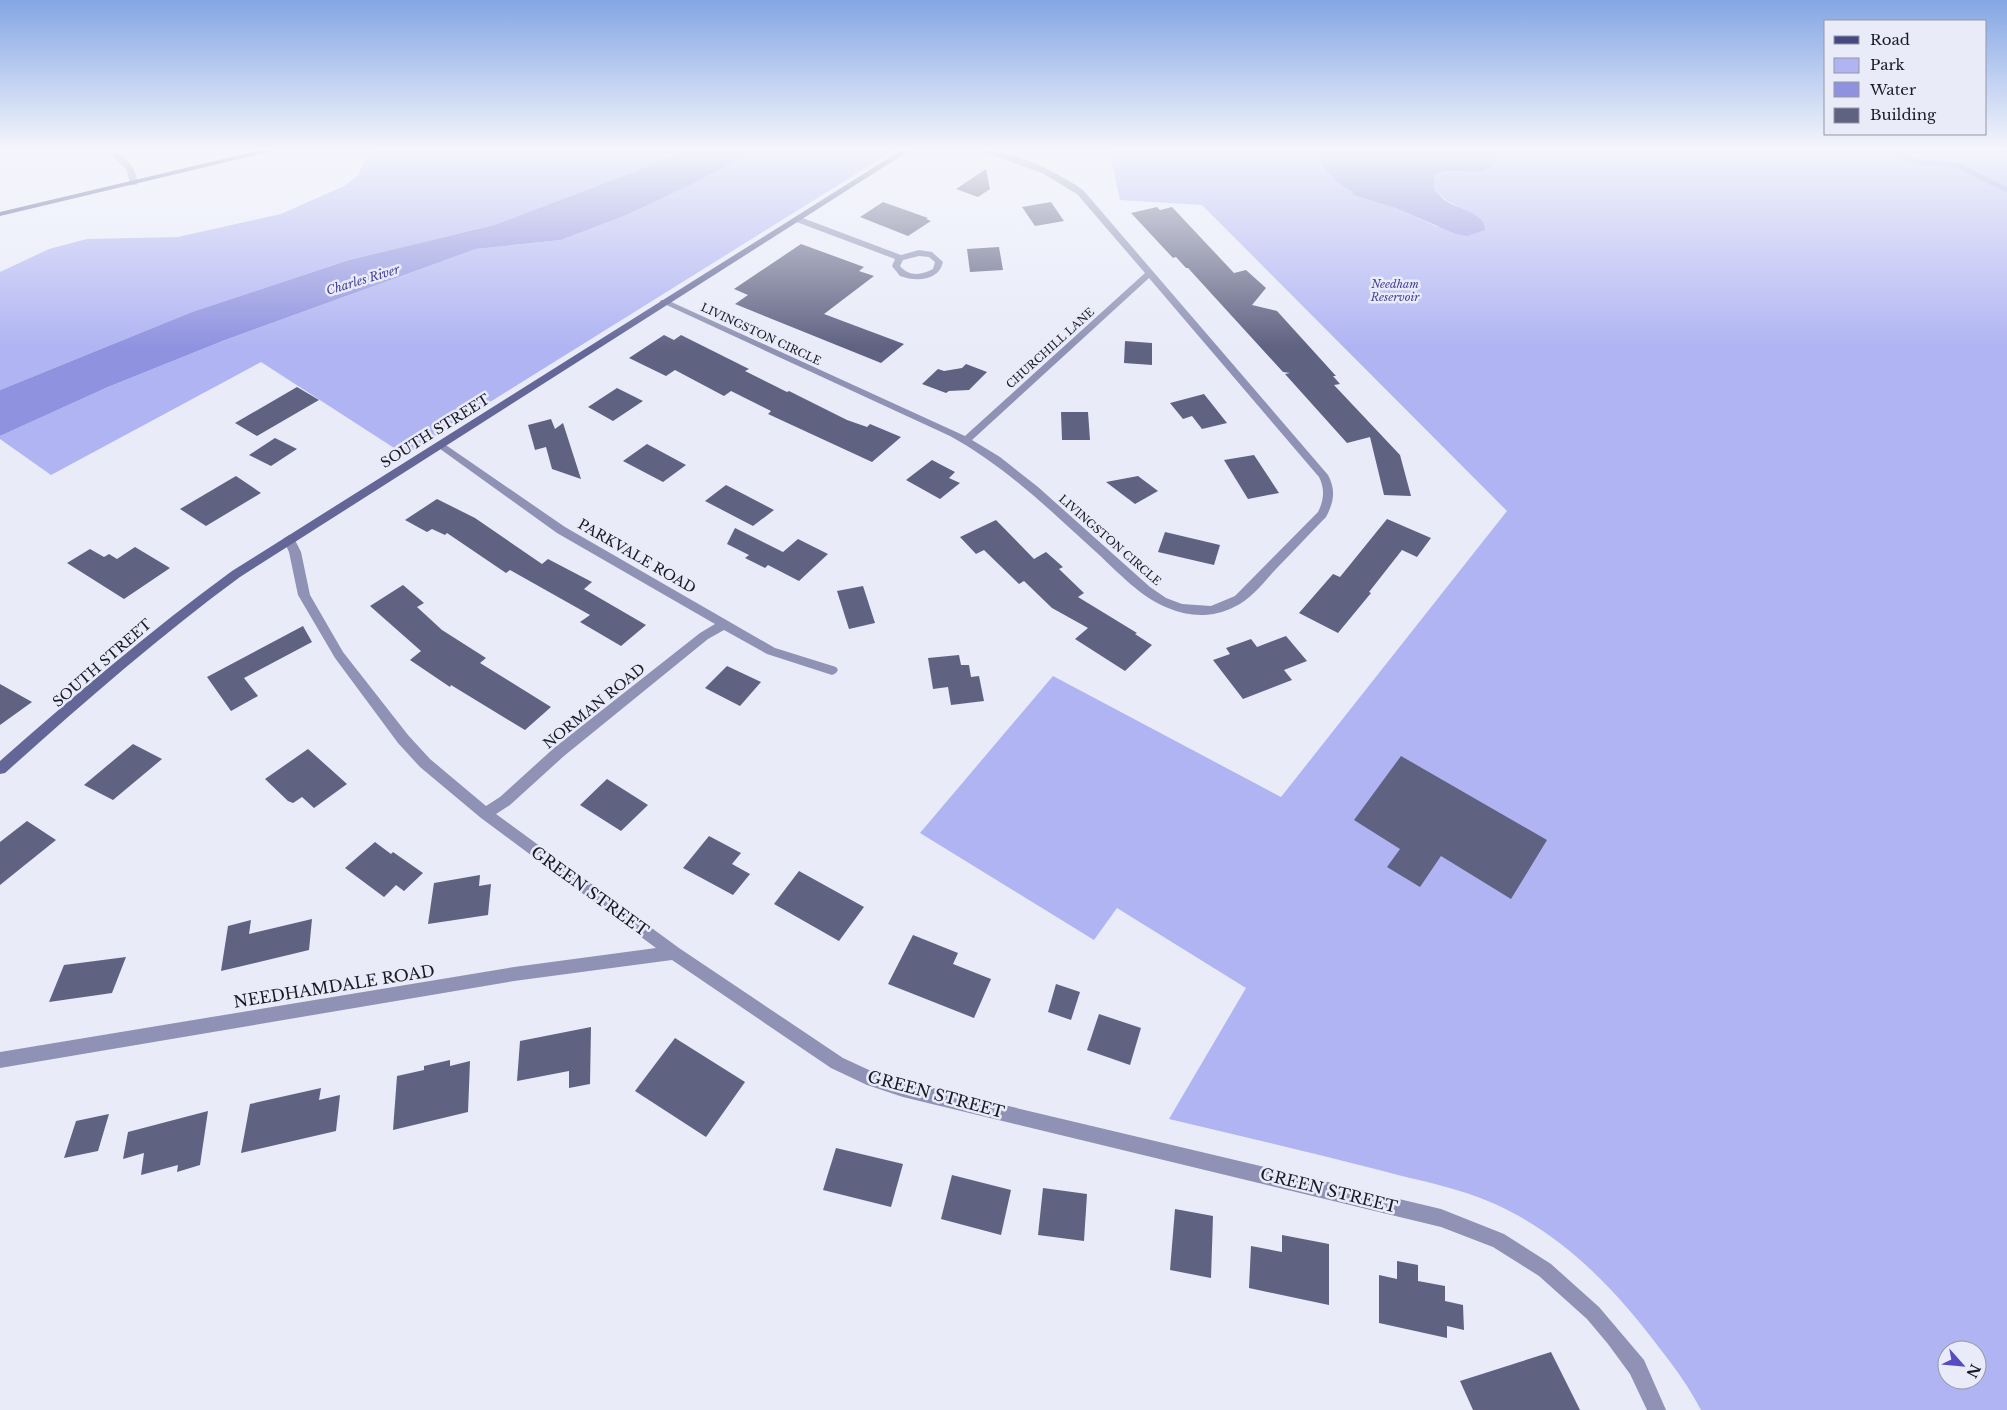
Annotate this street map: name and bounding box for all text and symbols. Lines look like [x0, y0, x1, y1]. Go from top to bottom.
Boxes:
legend [1824, 20, 1987, 135]
text: Road [1870, 30, 1910, 49]
text: Park [1870, 55, 1906, 74]
text: Water [1869, 80, 1917, 99]
text: Building [1870, 105, 1937, 124]
water label: Charles River [324, 261, 402, 298]
park label: Needham Reservoir [1370, 277, 1420, 304]
street label: LIVINGSTON CIRCLE [699, 300, 823, 368]
street label: CHURCHILL LANE [1003, 305, 1097, 391]
street label: SOUTH STREET [377, 390, 493, 472]
street label: LIVINGSTON CIRCLE [1056, 492, 1164, 588]
street label: PARKVALE ROAD [575, 515, 699, 597]
street label: SOUTH STREET [49, 615, 155, 711]
street label: NORMAN ROAD [539, 659, 649, 753]
street label: GREEN STREET [527, 842, 653, 940]
street label: NEEDHAMDALE ROAD [232, 960, 436, 1012]
street label: GREEN STREET [866, 1066, 1007, 1122]
street label: GREEN STREET [1258, 1163, 1400, 1217]
north arrow [1937, 1340, 1987, 1390]
text: N [1963, 1361, 1985, 1381]

